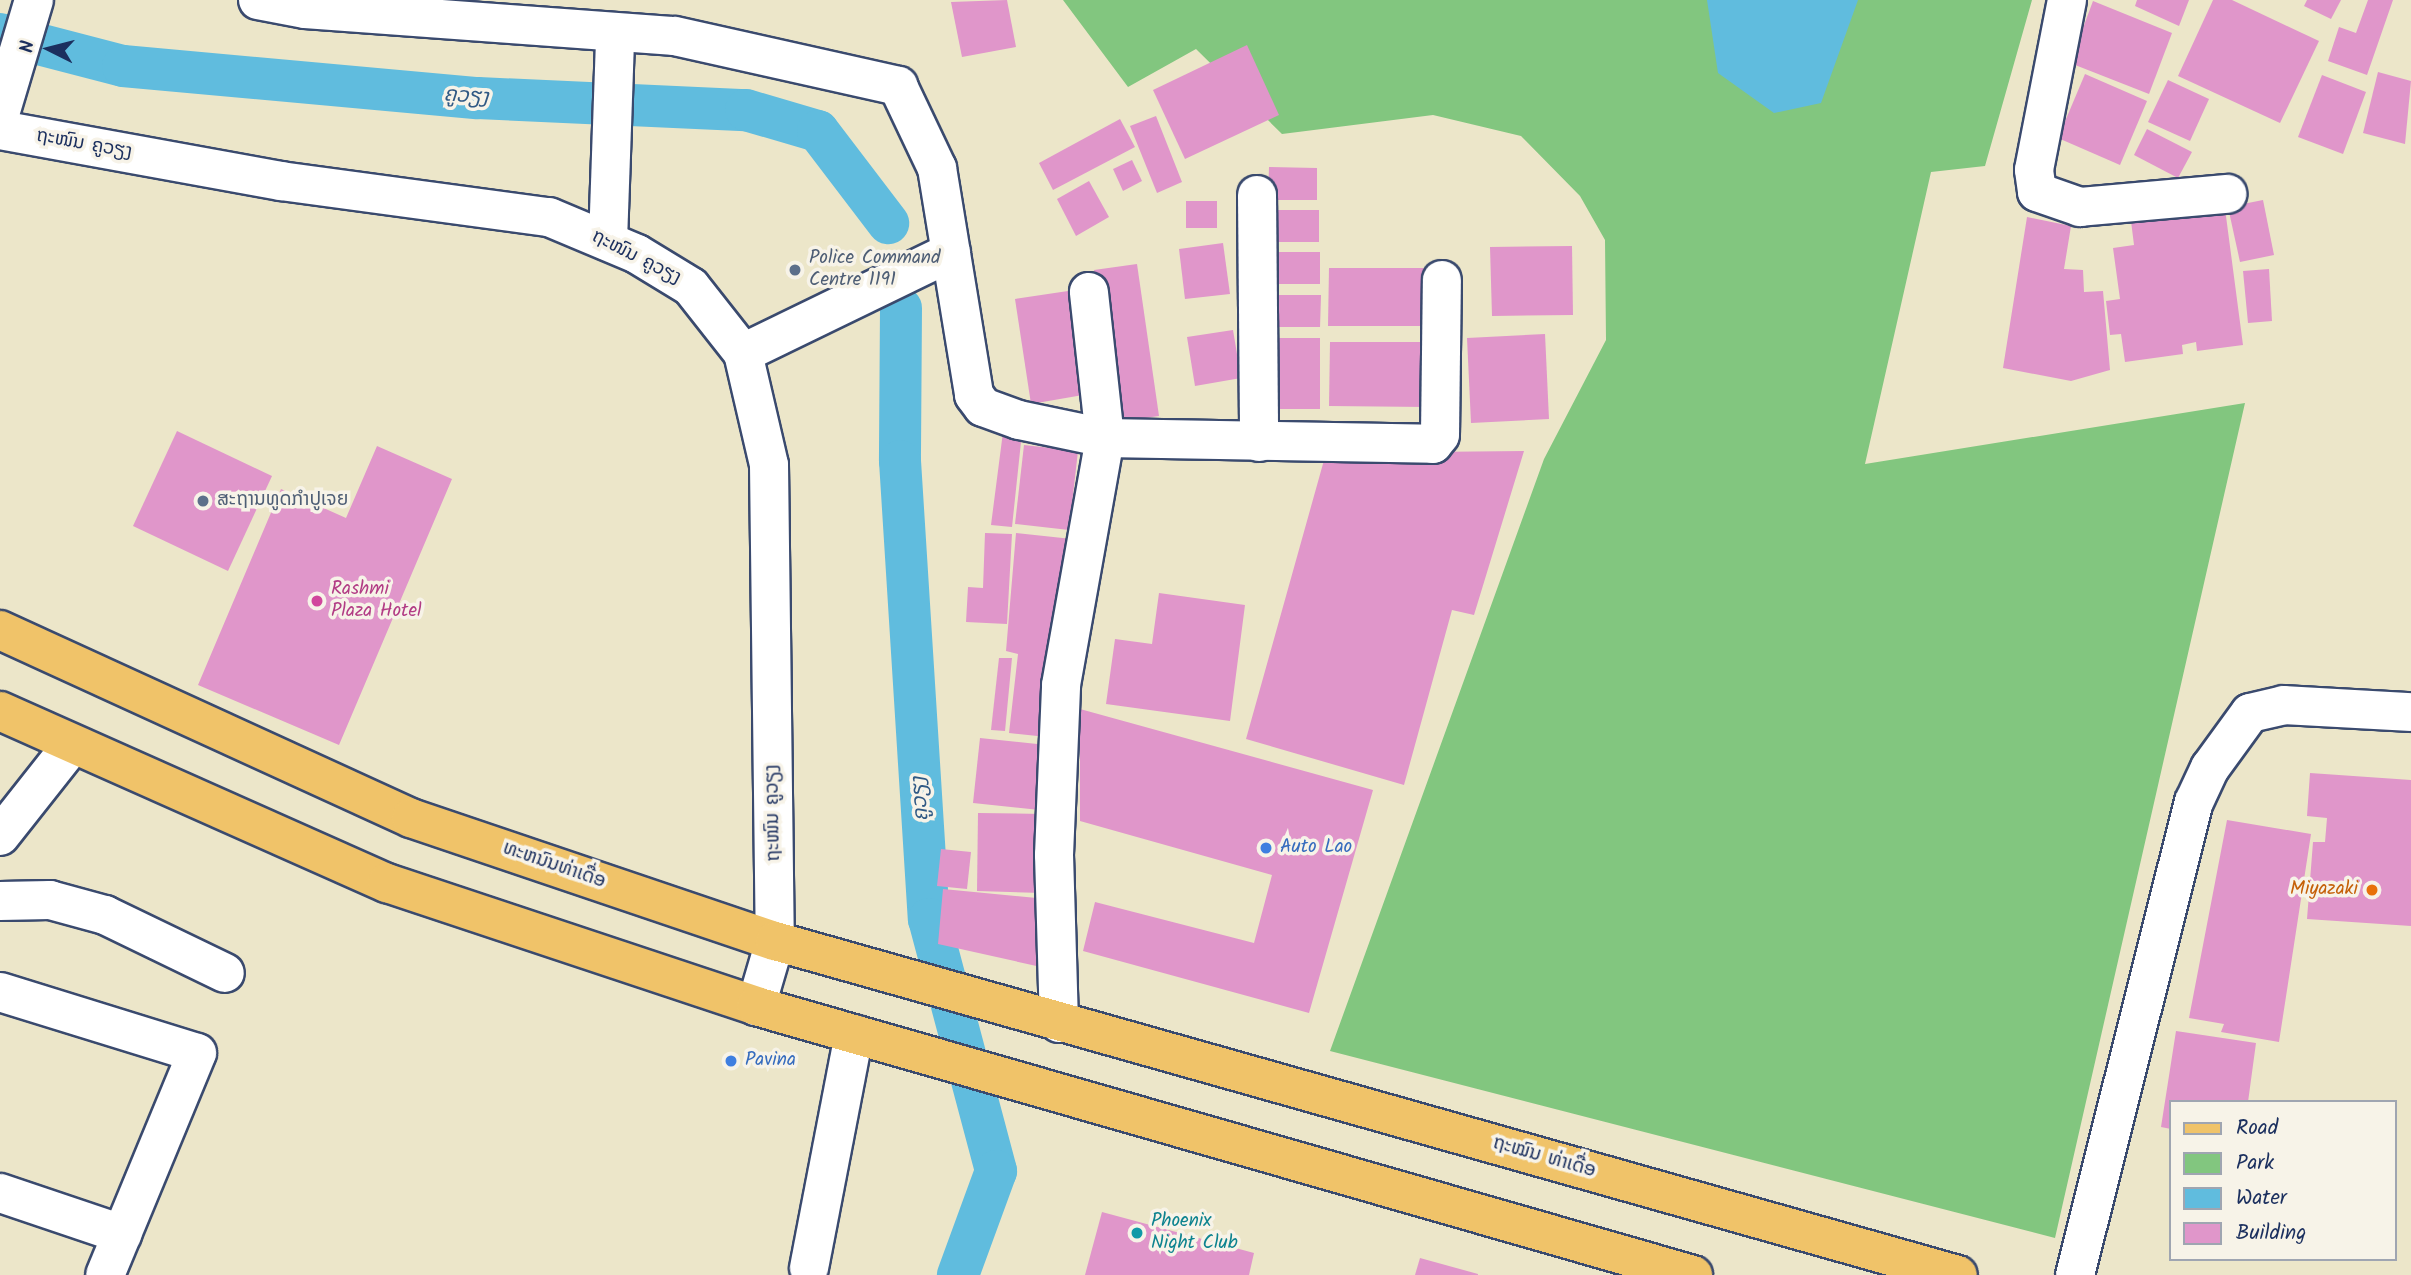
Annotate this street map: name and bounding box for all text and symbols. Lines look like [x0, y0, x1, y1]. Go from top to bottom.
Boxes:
north arrow [14, 14, 84, 84]
text: N [13, 39, 44, 54]
water label: ຄູວຽງ [443, 83, 489, 111]
street label: ຖະໜົນ ຄູວຽງ [34, 125, 134, 165]
street label: ຖະໜົນ ຄູວຽງ [588, 226, 684, 290]
place label: Police Command Centre 1191 [809, 248, 940, 292]
marker: Police Command Centre 1191 [787, 262, 803, 278]
place label: ສະຖານທູດກຳປູເຈຍ [217, 490, 348, 512]
marker: ສະຖານທູດກຳປູເຈຍ [195, 493, 211, 509]
place label: Rashmi Plaza Hotel [331, 579, 422, 623]
marker: Rashmi Plaza Hotel [309, 593, 325, 609]
street label: ຖະໜົນ ຄູວຽງ [762, 764, 786, 862]
water label: ຄູວຽງ [907, 776, 935, 822]
place label: Auto Lao [1280, 837, 1352, 859]
street label: ທະຫນົນທ່າເດື່ອ [500, 838, 608, 894]
marker: Auto Lao [1258, 840, 1274, 856]
place label: Miyazaki [2290, 879, 2358, 901]
marker: Miyazaki [2364, 882, 2380, 898]
place label: Pavina [745, 1050, 796, 1072]
marker: Pavina [723, 1053, 739, 1069]
legend [2170, 1100, 2397, 1261]
text: Road [2236, 1112, 2278, 1145]
street label: ຖະໝົນ ທ່າເດື່ອ [1490, 1132, 1598, 1184]
text: Park [2236, 1147, 2274, 1180]
text: Water [2236, 1182, 2287, 1215]
place label: Phoenix Night Club [1151, 1211, 1238, 1255]
text: Building [2236, 1217, 2306, 1250]
marker: Phoenix Night Club [1129, 1225, 1145, 1241]

